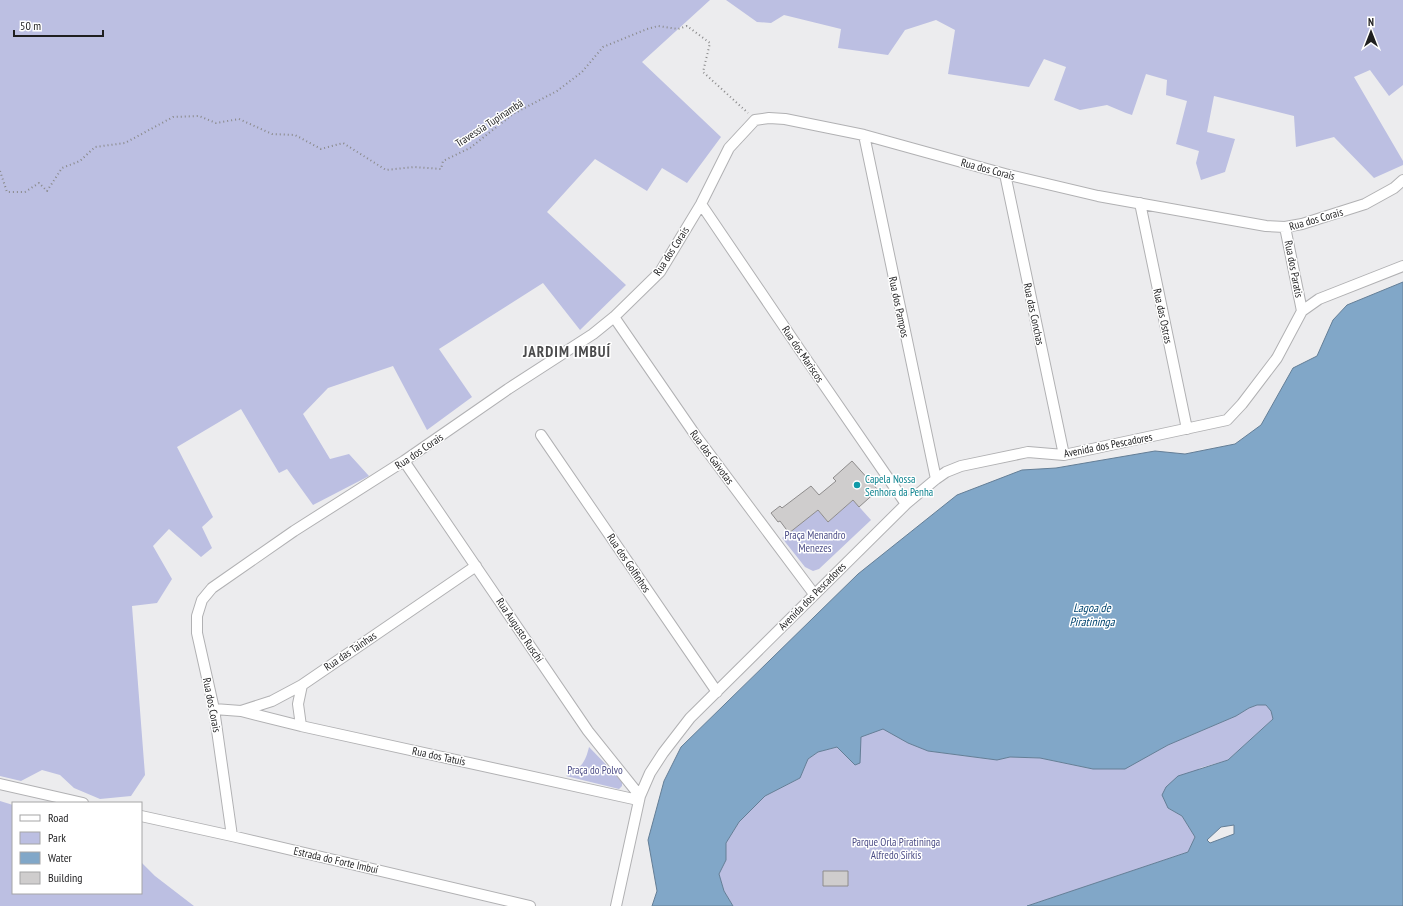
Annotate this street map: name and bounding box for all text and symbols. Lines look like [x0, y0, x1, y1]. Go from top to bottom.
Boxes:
scale bar [14, 12, 103, 38]
north arrow [1351, 12, 1391, 52]
text: N [1368, 15, 1374, 29]
text: 50 m [20, 18, 41, 33]
street label: Travessia Tupinambá [452, 96, 526, 150]
street label: Rua dos Corais [959, 155, 1017, 183]
street label: Rua dos Corais [1287, 205, 1345, 233]
street label: Rua dos Corais [650, 224, 692, 278]
street label: Rua dos Paratis [1282, 239, 1306, 299]
street label: Rua dos Pampos [886, 275, 912, 339]
street label: Rua das Conchas [1021, 282, 1047, 347]
street label: Rua das Ostras [1150, 287, 1176, 345]
street label: Rua dos Mariscos [779, 323, 827, 385]
district label: JARDIM IMBUÍ [522, 342, 611, 361]
street label: Rua das Gaivotas [687, 427, 737, 487]
street label: Avenida dos Pescadores [1063, 429, 1154, 460]
street label: Rua dos Corais [392, 430, 446, 472]
place label: Capela Nossa Senhora da Penha [865, 472, 933, 499]
marker: Capela Nossa Senhora da Penha [852, 480, 862, 490]
park label: Praça Menandro Menezes [785, 528, 846, 555]
street label: Rua dos Golfinhos [604, 531, 654, 595]
street label: Avenida dos Pescadores [775, 559, 849, 633]
street label: Rua Augusto Ruschi [493, 595, 547, 665]
water label: Lagoa de Piratininga [1069, 600, 1116, 629]
street label: Rua das Tainhas [321, 628, 379, 674]
street label: Rua dos Corais [200, 676, 224, 734]
street label: Rua dos Tatuís [411, 744, 467, 769]
park label: Praça do Polvo [567, 763, 623, 777]
legend [12, 802, 142, 894]
text: Road [48, 810, 68, 825]
text: Park [48, 830, 66, 845]
park label: Parque Orla Piratininga Alfredo Sirkis [852, 835, 940, 862]
street label: Estrada do Forte Imbuí [292, 843, 380, 877]
text: Water [48, 850, 73, 865]
text: Building [48, 870, 83, 885]

